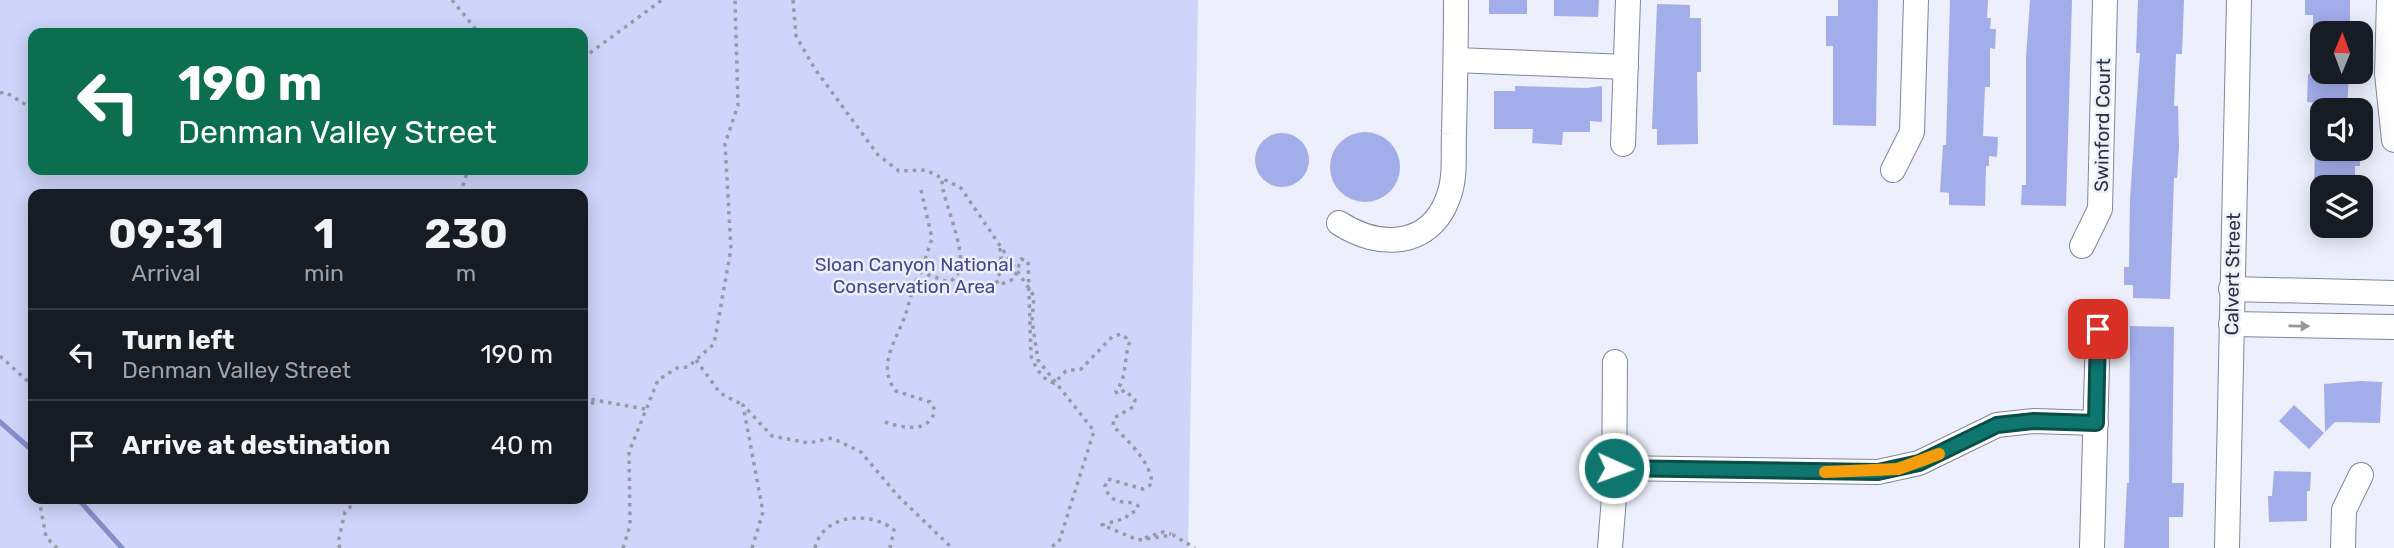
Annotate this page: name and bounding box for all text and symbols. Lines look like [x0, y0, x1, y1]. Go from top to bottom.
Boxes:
north arrow [2310, 21, 2373, 84]
map controls [2310, 21, 2373, 238]
text: 190 m [178, 54, 322, 112]
icon: left [63, 56, 154, 147]
street label: Swinford Court [2090, 57, 2115, 192]
button: sound [2310, 98, 2373, 161]
text: Denman Valley Street [178, 113, 497, 151]
button: layers [2310, 175, 2373, 238]
text: 09:31 [108, 209, 224, 259]
text: 1 [314, 209, 335, 259]
text: 230 [424, 209, 508, 259]
street label: Calvert Street [2220, 212, 2245, 336]
park label: Sloan Canyon National Conservation Area [815, 253, 1013, 298]
text: Arrival [132, 259, 201, 287]
text: min [304, 259, 344, 287]
text: m [456, 259, 476, 287]
pin [2068, 299, 2128, 359]
icon: arrive [2079, 310, 2117, 348]
one-way arrow [2288, 320, 2310, 332]
text: Turn left [122, 325, 234, 356]
icon: left [63, 336, 101, 374]
text: 190 m [480, 339, 553, 370]
text: Denman Valley Street [122, 356, 351, 384]
icon: arrive [63, 427, 101, 465]
text: Arrive at destination [122, 430, 390, 461]
text: 40 m [491, 430, 553, 461]
position arrow [1577, 431, 1651, 505]

